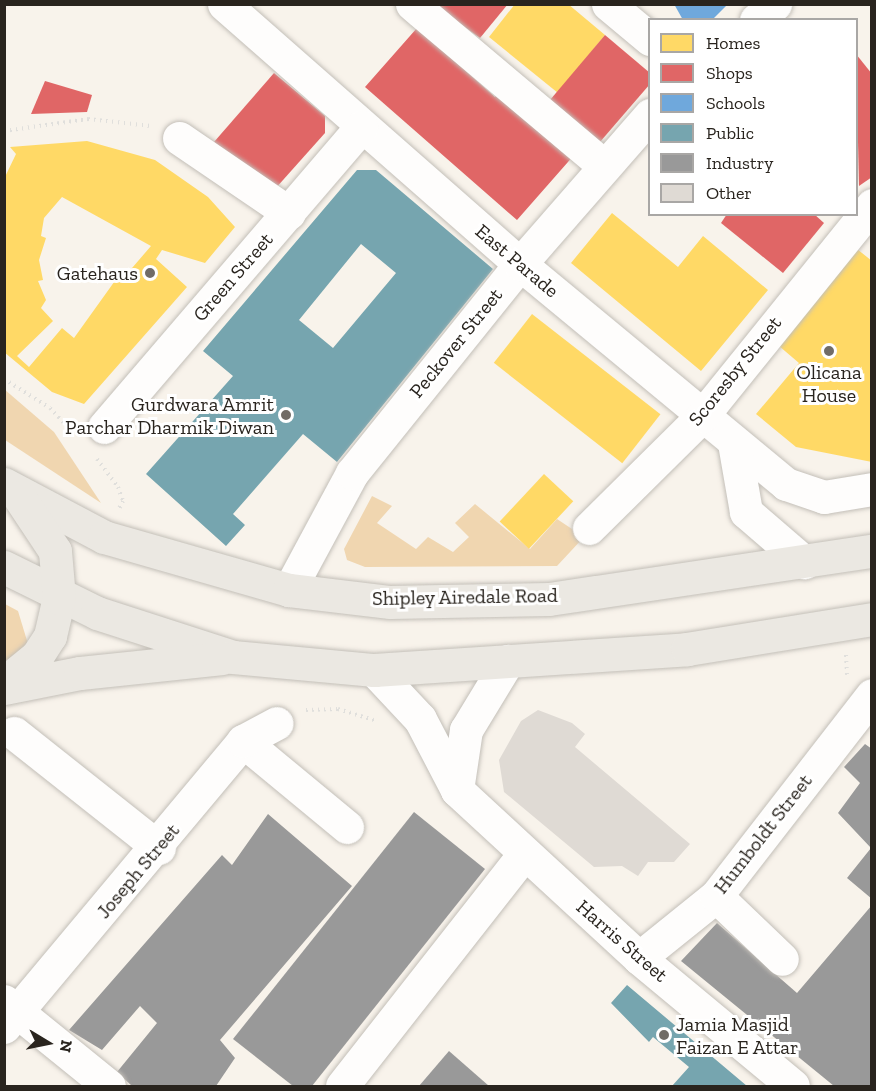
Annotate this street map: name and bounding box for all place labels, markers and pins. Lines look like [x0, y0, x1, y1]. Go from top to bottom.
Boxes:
place label: Gatehaus [57, 261, 138, 285]
marker: Gatehaus [143, 266, 157, 280]
marker: Olicana House [822, 344, 836, 358]
place label: Olicana House [796, 360, 862, 407]
place label: Gurdwara Amrit Parchar Dharmik Diwan [65, 392, 274, 439]
marker: Gurdwara Amrit Parchar Dharmik Diwan [279, 408, 293, 422]
place label: Jamia Masjid Faizan E Attar [676, 1012, 799, 1059]
marker: Jamia Masjid Faizan E Attar [657, 1028, 671, 1042]

